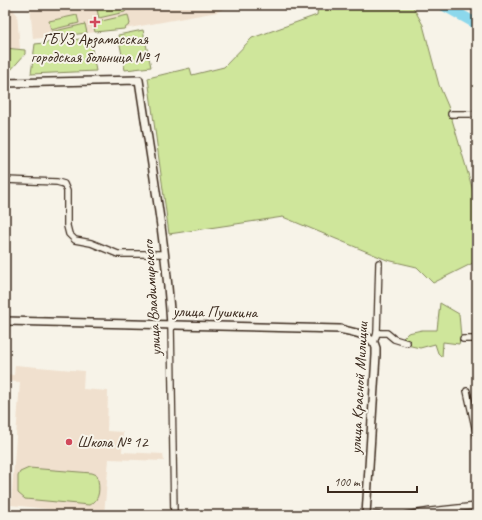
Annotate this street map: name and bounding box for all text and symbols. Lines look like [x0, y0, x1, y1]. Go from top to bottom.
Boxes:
marker: ГБУЗ Арзамасская городская больница № 1 [89, 16, 101, 28]
place label: ГБУЗ Арзамасская городская больница № 1 [31, 29, 160, 67]
street label: улица Владимирского [138, 237, 166, 357]
street label: улица Пушкина [172, 301, 259, 323]
street label: улица Красной Милиции [346, 320, 373, 456]
place label: Школа № 12 [77, 432, 149, 452]
marker: Школа № 12 [64, 437, 74, 447]
scale bar [328, 468, 417, 494]
text: 100 m [334, 474, 361, 490]

